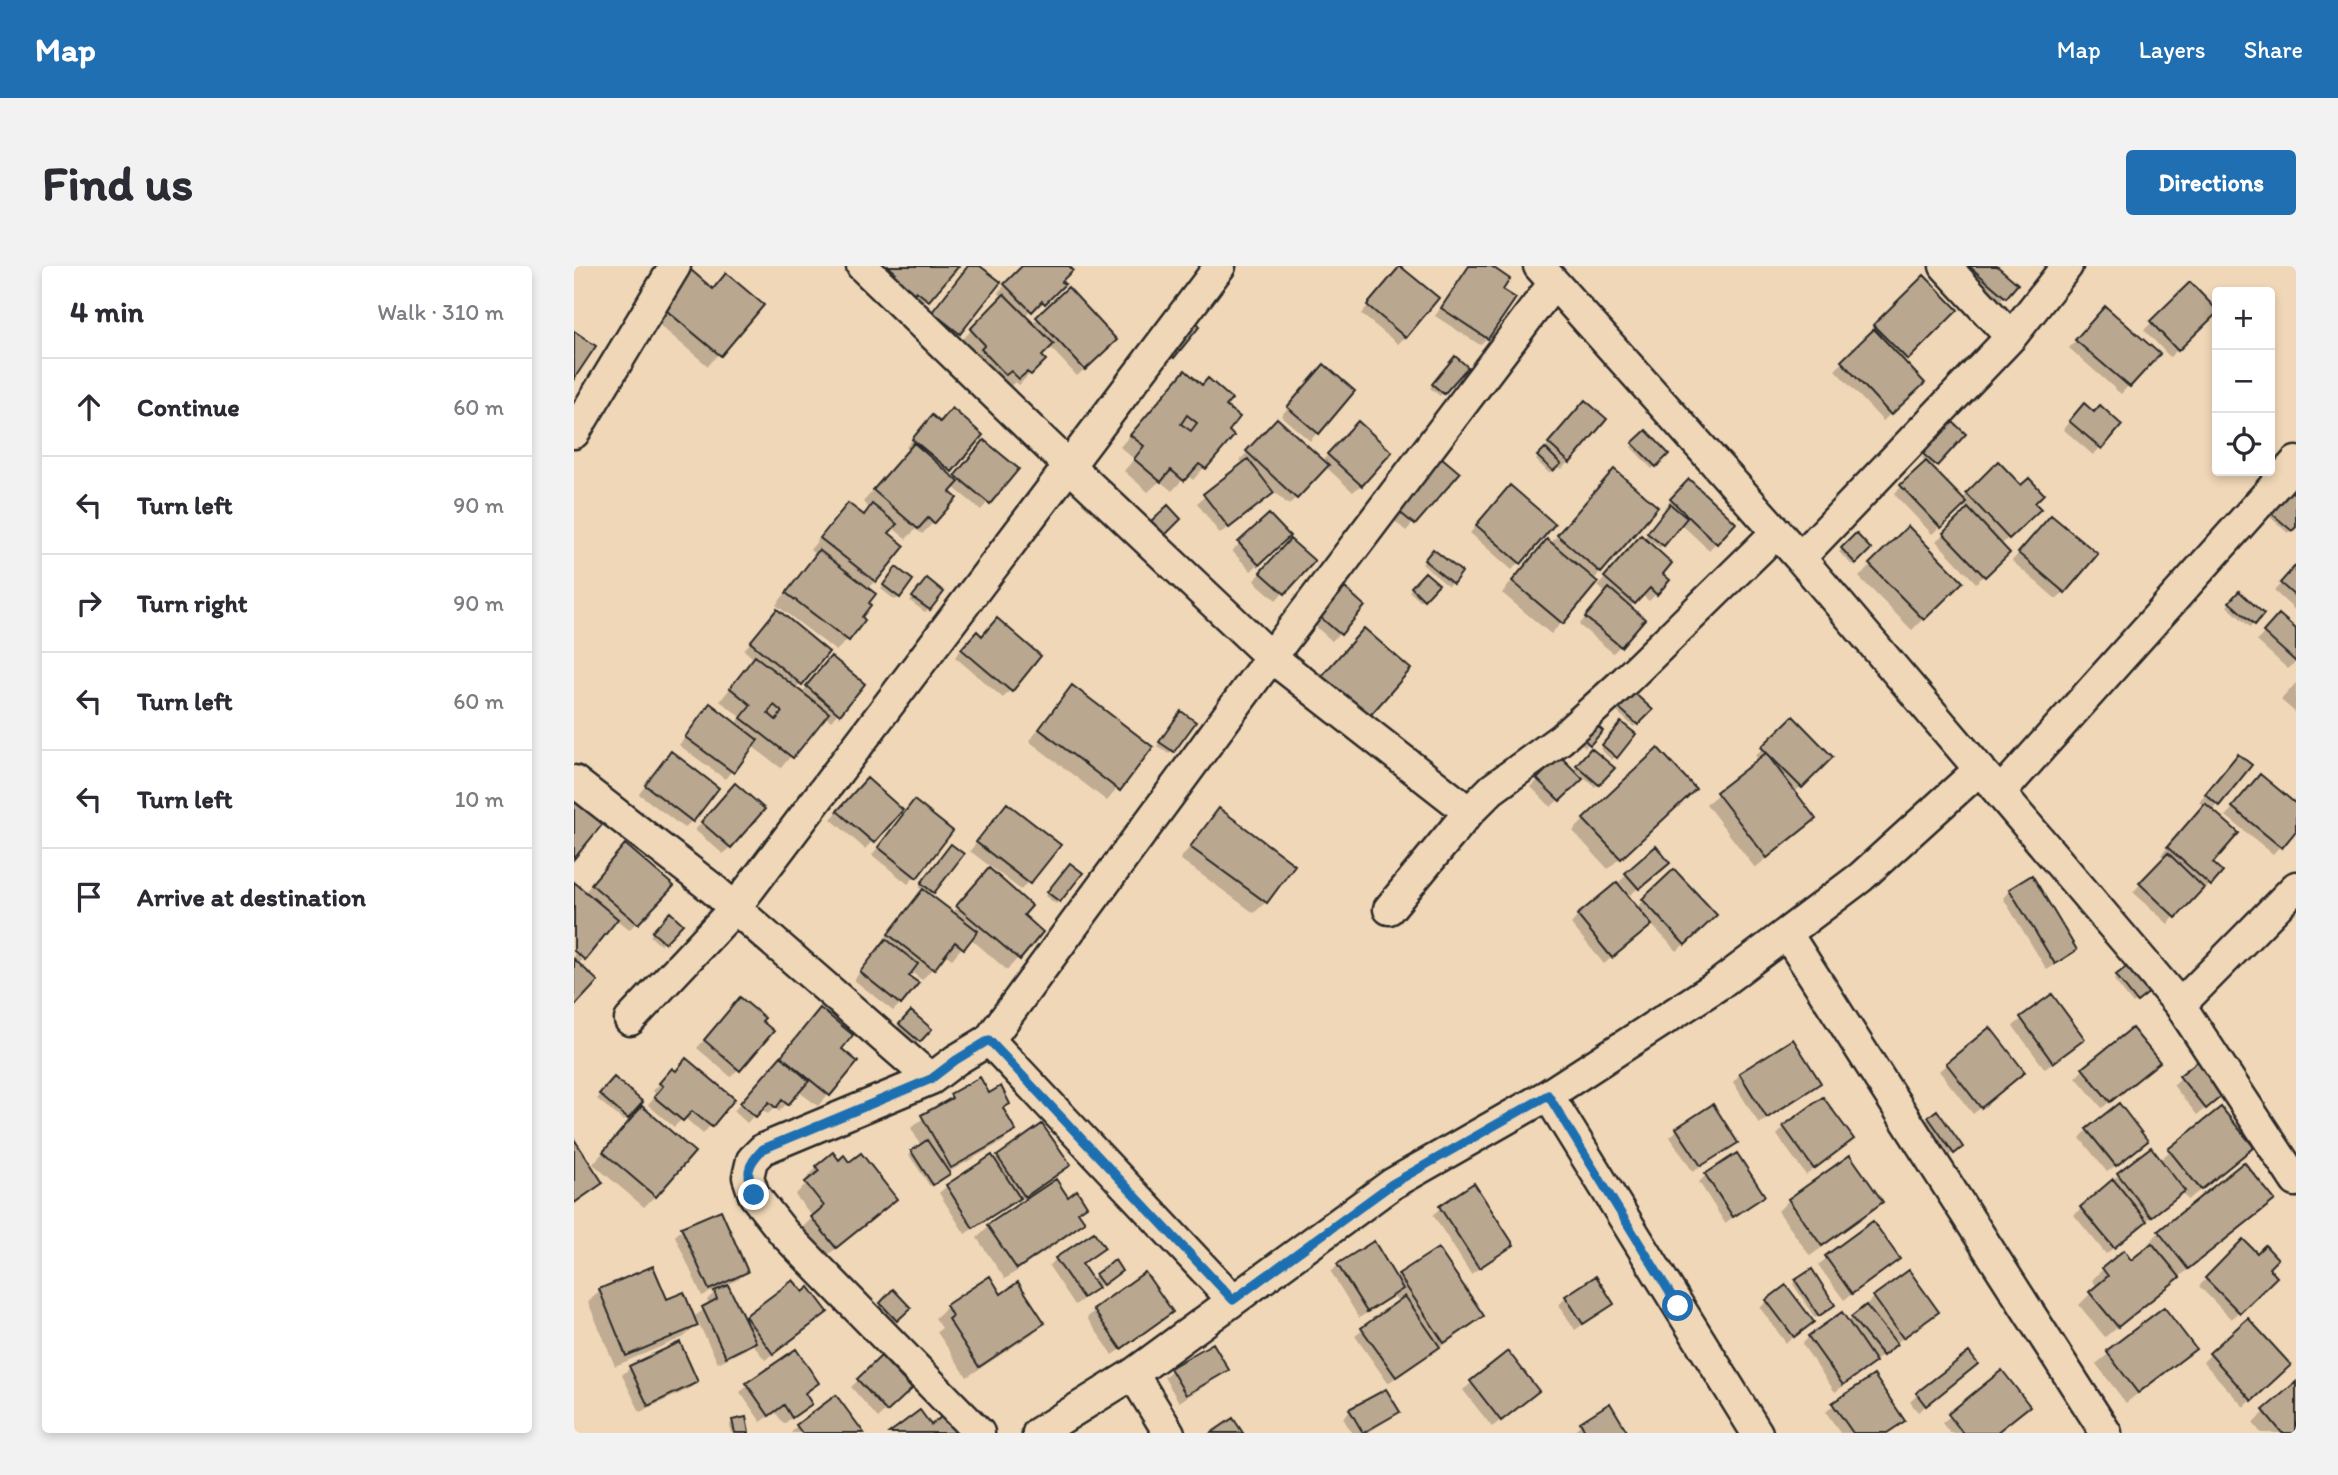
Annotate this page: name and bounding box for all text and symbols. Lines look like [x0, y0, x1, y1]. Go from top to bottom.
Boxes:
text: Map [35, 30, 96, 69]
text: Map [2057, 35, 2101, 64]
text: Layers [2139, 35, 2206, 64]
text: Share [2244, 35, 2303, 64]
button: Directions [2126, 150, 2296, 215]
text: Find us [42, 153, 193, 212]
map controls [2212, 287, 2275, 476]
button: + [2212, 287, 2275, 350]
text: 4 min [70, 293, 144, 330]
text: Walk · 310 m [377, 298, 504, 326]
button: − [2212, 350, 2275, 413]
icon: ahead [70, 388, 108, 426]
text: Continue [137, 391, 240, 423]
text: 60 m [453, 393, 504, 421]
button: locate [2212, 413, 2275, 476]
icon: left [70, 486, 108, 524]
text: Turn left [137, 489, 233, 521]
text: 90 m [453, 491, 504, 519]
icon: right [70, 584, 108, 622]
text: Turn right [137, 587, 248, 619]
text: 90 m [453, 589, 504, 617]
icon: left [70, 682, 108, 720]
text: Turn left [137, 685, 233, 717]
text: 60 m [453, 687, 504, 715]
icon: left [70, 780, 108, 818]
text: Turn left [137, 783, 233, 815]
text: 10 m [455, 785, 504, 813]
icon: arrive [70, 878, 108, 916]
text: Arrive at destination [137, 881, 366, 913]
route end [738, 1179, 769, 1210]
route start [1662, 1290, 1693, 1321]

